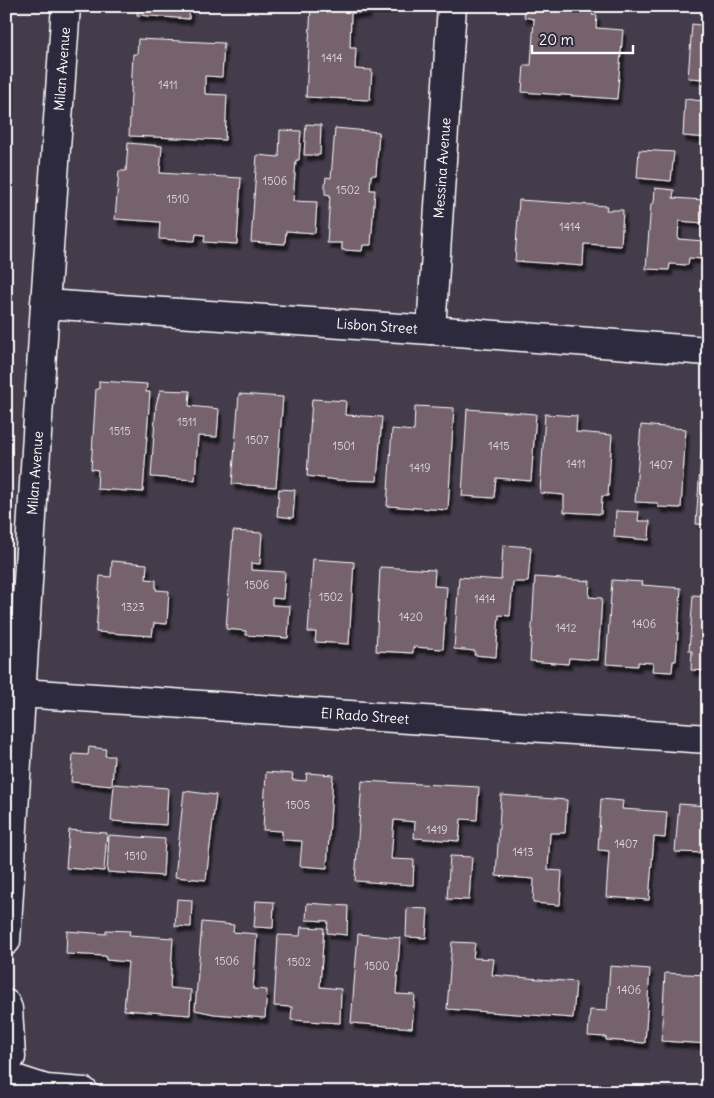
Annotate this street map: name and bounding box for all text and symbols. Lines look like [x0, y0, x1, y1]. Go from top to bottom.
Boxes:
scale bar [532, 22, 633, 54]
street label: Milan Avenue [50, 27, 74, 111]
text: 20 m [539, 30, 574, 49]
house number: 1414 [321, 51, 343, 65]
house number: 1411 [158, 78, 178, 92]
street label: Messina Avenue [429, 117, 455, 219]
house number: 1506 [263, 174, 287, 188]
house number: 1502 [336, 183, 360, 197]
house number: 1510 [167, 192, 189, 206]
house number: 1414 [559, 220, 581, 234]
street label: Lisbon Street [336, 314, 419, 338]
house number: 1511 [177, 415, 197, 429]
house number: 1515 [109, 424, 131, 438]
street label: Milan Avenue [23, 431, 47, 515]
house number: 1507 [245, 433, 269, 447]
house number: 1501 [333, 439, 355, 453]
house number: 1415 [488, 439, 510, 453]
house number: 1411 [566, 457, 586, 471]
house number: 1407 [649, 458, 673, 472]
house number: 1419 [409, 461, 431, 475]
house number: 1506 [245, 578, 269, 592]
house number: 1502 [319, 590, 343, 604]
house number: 1414 [474, 592, 496, 606]
house number: 1323 [122, 600, 144, 614]
house number: 1420 [399, 610, 423, 624]
house number: 1406 [632, 617, 656, 631]
house number: 1412 [555, 621, 577, 635]
street label: El Rado Street [320, 704, 410, 728]
house number: 1505 [286, 798, 310, 812]
house number: 1419 [426, 823, 448, 837]
house number: 1407 [614, 837, 638, 851]
house number: 1413 [512, 845, 534, 859]
house number: 1510 [125, 849, 147, 863]
house number: 1506 [215, 954, 239, 968]
house number: 1502 [287, 955, 311, 969]
house number: 1500 [364, 959, 390, 973]
house number: 1406 [617, 983, 641, 997]

